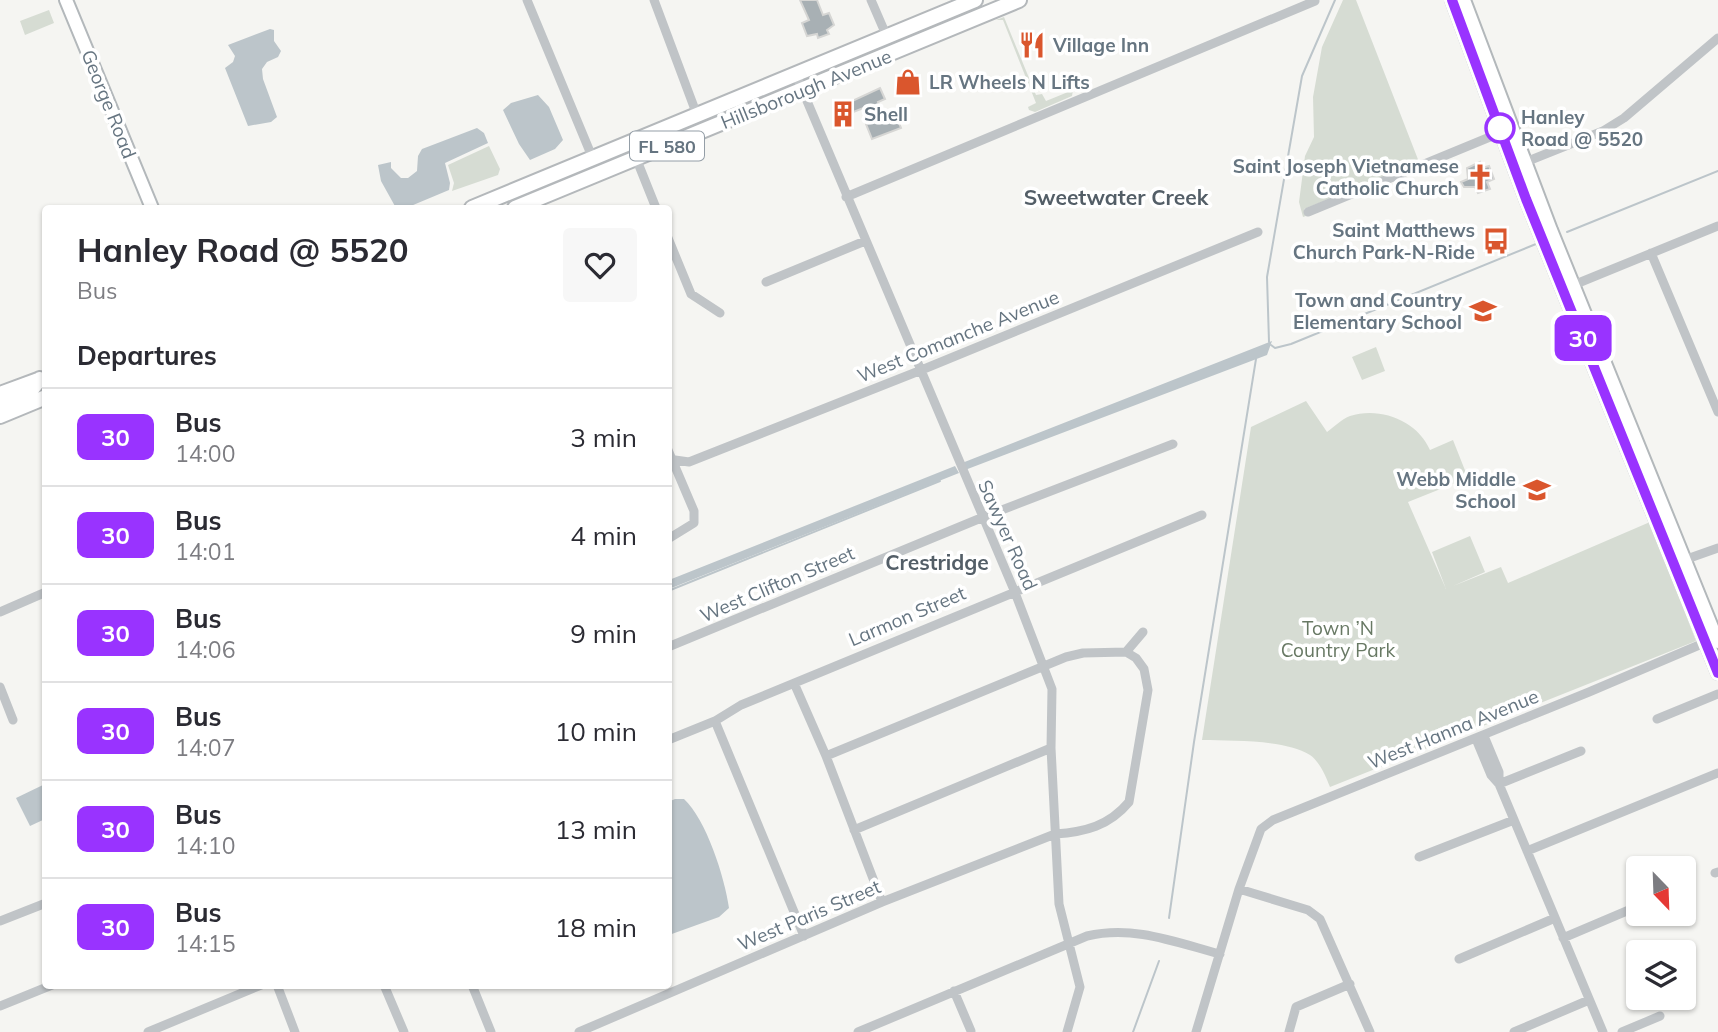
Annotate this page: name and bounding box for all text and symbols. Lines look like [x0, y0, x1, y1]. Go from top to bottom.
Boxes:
restaurant icon: Village Inn [1017, 30, 1047, 60]
place label: Village Inn [1052, 33, 1149, 57]
street label: Hillsborough Avenue [717, 44, 895, 134]
street label: George Road [76, 46, 142, 162]
shop icon: LR Wheels N Lifts [893, 67, 923, 97]
place label: LR Wheels N Lifts [929, 70, 1090, 94]
building icon: Shell [828, 99, 858, 129]
place label: Shell [864, 102, 908, 126]
place label: Hanley Road @ 5520 [1521, 105, 1643, 151]
marker: Hanley Road @ 5520 [1485, 113, 1515, 143]
road number: FL 580 [630, 132, 704, 160]
place label: Saint Joseph Vietnamese Catholic Church [1233, 154, 1459, 200]
church icon: Saint Joseph Vietnamese Catholic Church [1465, 162, 1495, 192]
district label: Sweetwater Creek [1024, 184, 1209, 210]
place label: Saint Matthews Church Park-N-Ride [1293, 218, 1475, 264]
bus stop icon: Saint Matthews Church Park-N-Ride [1481, 226, 1511, 256]
button: heart [563, 228, 637, 302]
text: Hanley Road @ 5520 [77, 229, 409, 270]
text: Bus [77, 276, 117, 305]
street label: West Comanche Avenue [854, 284, 1062, 388]
place label: Town and Country Elementary School [1293, 288, 1463, 334]
school or university icon: Town and Country Elementary School [1468, 296, 1498, 326]
line badge: 30 [1552, 315, 1614, 361]
text: 30 [1569, 323, 1597, 353]
text: Departures [77, 339, 217, 372]
text: Bus [175, 406, 221, 439]
text: 3 min [570, 421, 637, 454]
text: 30 [101, 422, 130, 452]
text: 14:00 [175, 439, 235, 468]
place label: Webb Middle School [1396, 467, 1516, 513]
school or university icon: Webb Middle School [1522, 475, 1552, 505]
street label: Sawyer Road [973, 476, 1043, 594]
text: Bus [175, 504, 221, 537]
text: 4 min [570, 519, 637, 552]
text: 30 [101, 520, 130, 550]
text: 14:01 [175, 537, 235, 566]
street label: West Clifton Street [696, 541, 858, 627]
district label: Crestridge [885, 549, 989, 575]
street label: Larmon Street [845, 580, 969, 651]
text: Bus [175, 602, 221, 635]
park label: Town ’N Country Park [1281, 616, 1395, 662]
text: 9 min [570, 617, 637, 650]
text: 30 [101, 618, 130, 648]
text: 14:06 [175, 635, 235, 664]
street label: West Hanna Avenue [1364, 684, 1542, 774]
text: Bus [175, 700, 221, 733]
text: 10 min [555, 715, 637, 748]
text: 30 [101, 716, 130, 746]
text: 14:07 [175, 733, 235, 762]
text: Bus [175, 798, 221, 831]
text: 13 min [555, 813, 637, 846]
text: 30 [101, 814, 130, 844]
text: 14:10 [175, 831, 235, 860]
north arrow [1626, 856, 1696, 926]
map controls [1626, 856, 1696, 1010]
street label: West Paris Street [734, 874, 884, 956]
text: Bus [175, 896, 221, 929]
text: 18 min [555, 911, 637, 944]
text: 30 [101, 912, 130, 942]
text: 14:15 [175, 929, 235, 958]
button: layers [1626, 940, 1696, 1010]

